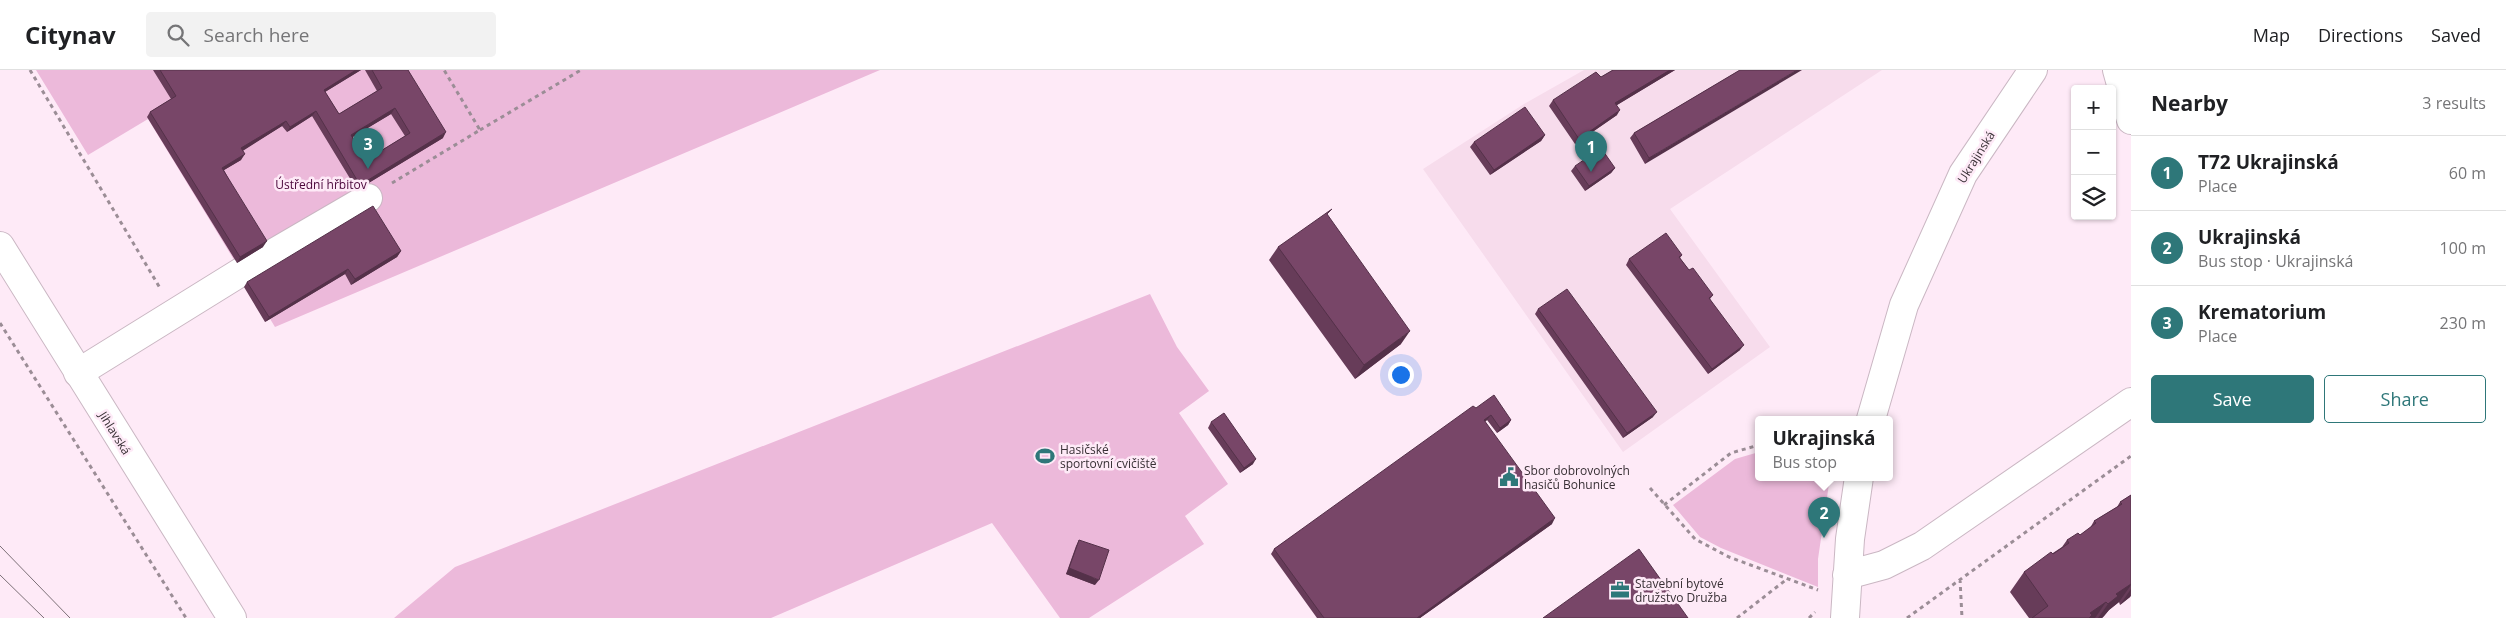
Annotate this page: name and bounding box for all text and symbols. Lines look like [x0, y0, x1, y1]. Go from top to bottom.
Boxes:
search box [146, 12, 496, 57]
text: Citynav [25, 18, 116, 51]
icon: search [164, 21, 192, 49]
text: Search here [204, 22, 309, 48]
text: Map [2253, 23, 2290, 47]
text: Directions [2318, 23, 2403, 47]
text: Saved [2431, 23, 2481, 47]
map controls [2071, 85, 2116, 220]
button: + [2071, 85, 2116, 130]
text: Nearby [2151, 89, 2228, 117]
text: 3 results [2422, 92, 2486, 114]
pin: 3 [352, 128, 384, 169]
street label: Ukrajinská [1953, 128, 1999, 186]
button: − [2071, 130, 2116, 175]
pin: 1 [1575, 131, 1607, 172]
text: T72 Ukrajinská [2198, 149, 2339, 175]
text: 1 [2162, 162, 2172, 184]
text: 60 m [2449, 162, 2486, 184]
button: layers [2071, 175, 2116, 220]
text: Place [2198, 175, 2237, 197]
park label: Ústřední hřbitov [275, 176, 367, 193]
text: Ukrajinská [2198, 224, 2301, 250]
text: 2 [2162, 237, 2172, 259]
text: 100 m [2440, 237, 2486, 259]
text: Bus stop · Ukrajinská [2198, 250, 2354, 272]
text: Krematorium [2198, 299, 2326, 325]
text: 3 [2162, 312, 2172, 334]
text: 230 m [2440, 312, 2486, 334]
text: Place [2198, 325, 2237, 347]
your location [1388, 362, 1414, 388]
button: Save [2151, 375, 2314, 423]
button: Share [2324, 375, 2486, 423]
street label: Jihlavská [95, 407, 135, 458]
popup [1755, 416, 1893, 481]
text: Ukrajinská [1772, 425, 1876, 451]
place label: Hasičské sportovní cvičiště [1060, 441, 1157, 472]
sports icon: Hasičské sportovní cvičiště [1034, 445, 1056, 467]
text: Bus stop [1772, 451, 1837, 473]
place label: Sbor dobrovolných hasičů Bohunice [1524, 462, 1630, 493]
public building icon: Sbor dobrovolných hasičů Bohunice [1498, 466, 1520, 488]
pin: 2 [1808, 497, 1840, 538]
place label: Stavební bytové družstvo Družba [1635, 575, 1727, 606]
office icon: Stavební bytové družstvo Družba [1609, 579, 1631, 601]

